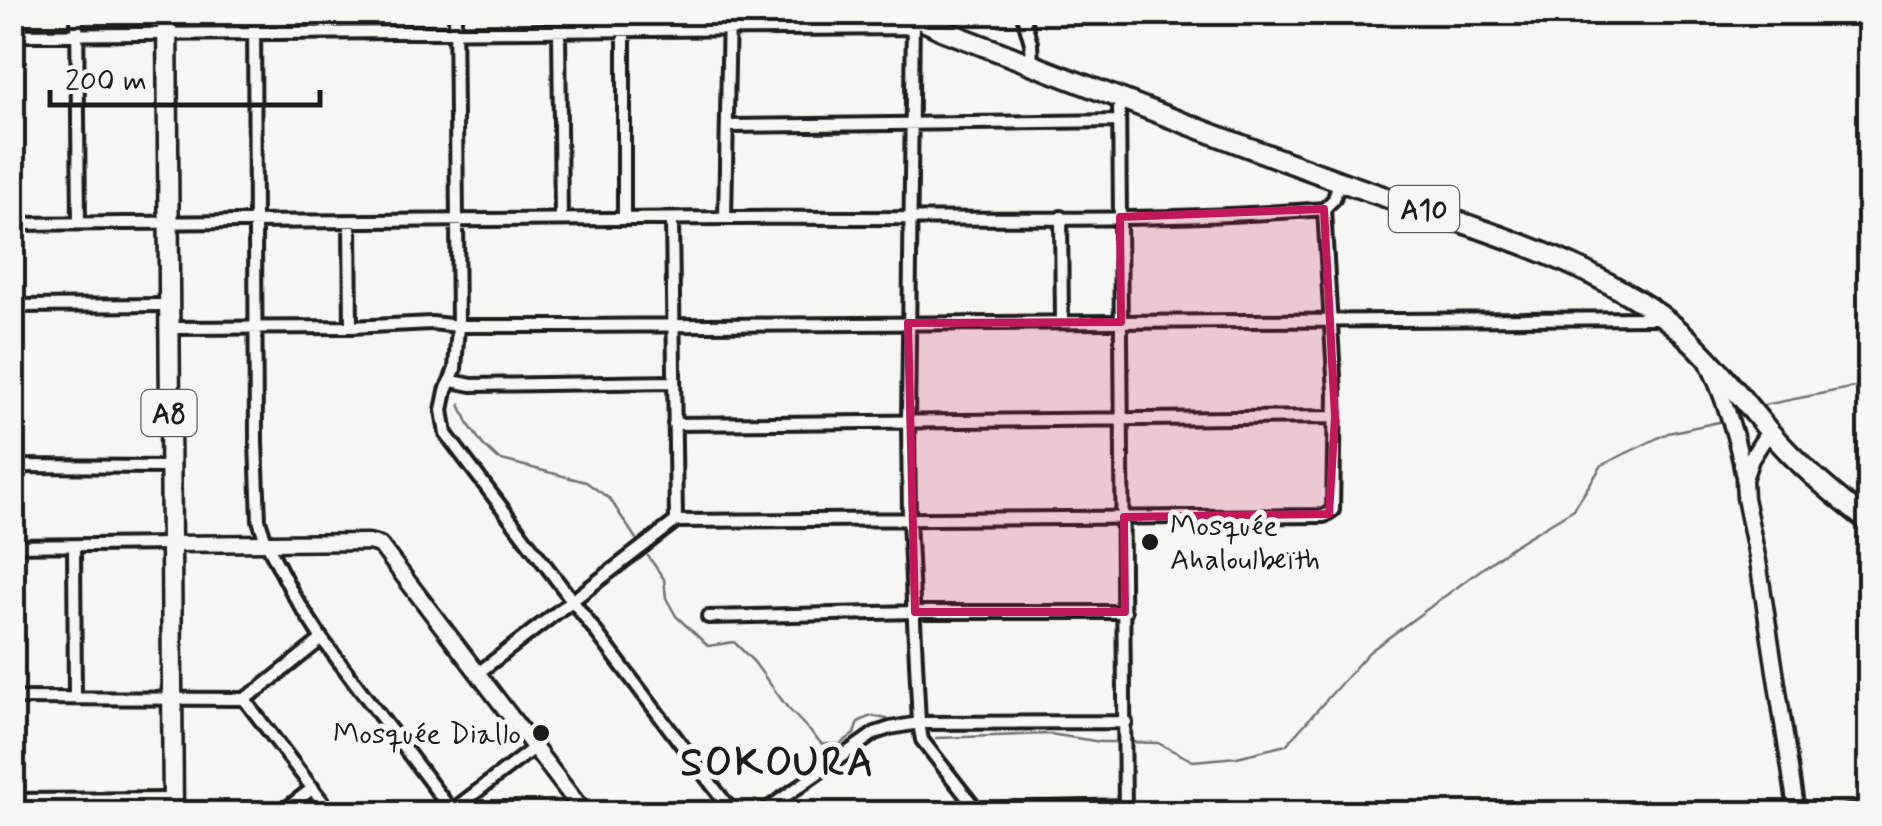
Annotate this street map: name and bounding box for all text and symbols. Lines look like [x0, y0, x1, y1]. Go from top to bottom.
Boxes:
scale bar [50, 45, 320, 107]
text: 200 m [65, 62, 147, 101]
road number: A10 [1389, 186, 1459, 232]
road number: A8 [142, 390, 196, 436]
place label: Mosquée Ahaloulbeïth [1170, 507, 1320, 580]
marker: Mosquée Ahaloulbeïth [1139, 531, 1161, 553]
place label: Mosquée Diallo [333, 715, 521, 754]
marker: Mosquée Diallo [530, 722, 552, 744]
district label: SOKOURA [680, 738, 876, 790]

